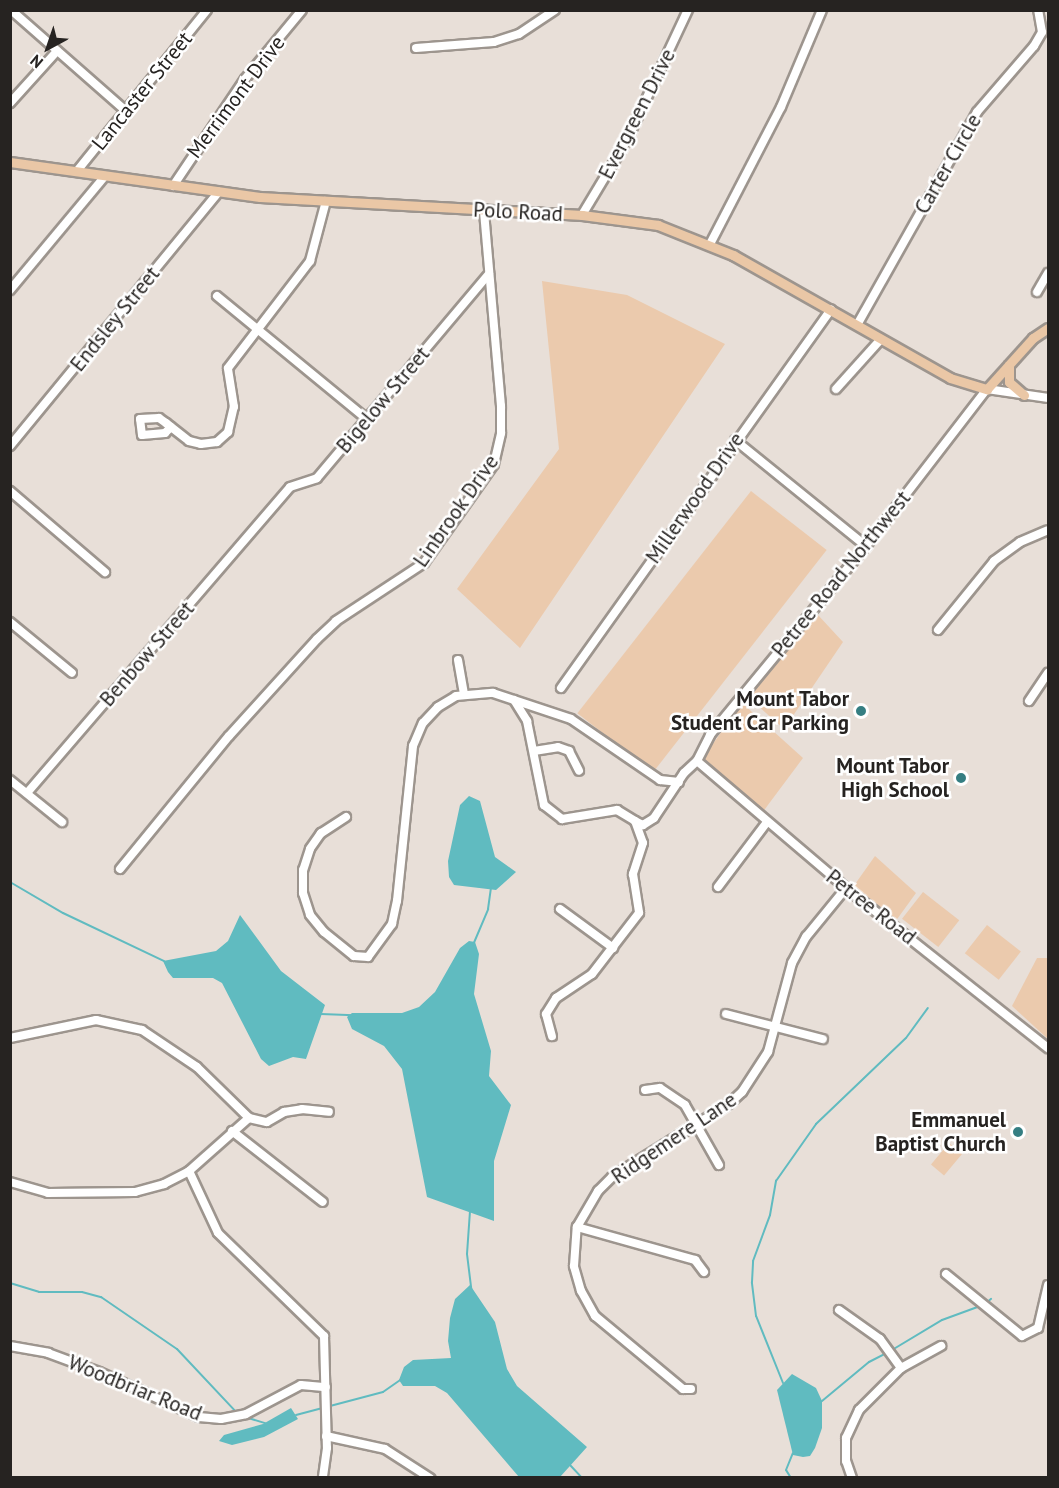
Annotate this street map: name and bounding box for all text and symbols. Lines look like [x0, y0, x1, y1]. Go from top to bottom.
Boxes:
north arrow [18, 18, 78, 78]
street label: Lancaster Street [87, 27, 197, 155]
street label: Merrimont Drive [182, 31, 290, 163]
street label: Evergreen Drive [593, 45, 681, 183]
text: N [26, 51, 47, 73]
street label: Carter Circle [909, 110, 987, 218]
street label: Polo Road [473, 197, 563, 227]
street label: Endsley Street [65, 261, 165, 377]
street label: Bigelow Street [331, 341, 435, 459]
street label: Millerwood Drive [641, 428, 749, 568]
street label: Linbrook Drive [408, 450, 504, 572]
street label: Petree Road Northwest [766, 486, 916, 662]
street label: Benbow Street [94, 596, 200, 712]
place label: Mount Tabor Student Car Parking [671, 686, 849, 736]
marker: Mount Tabor Student Car Parking [854, 704, 868, 718]
place label: Mount Tabor High School [835, 753, 949, 803]
marker: Mount Tabor High School [954, 771, 968, 785]
street label: Petree Road [821, 864, 921, 950]
street label: Ridgemere Lane [607, 1087, 741, 1189]
place label: Emmanuel Baptist Church [875, 1107, 1006, 1157]
marker: Emmanuel Baptist Church [1011, 1125, 1025, 1139]
street label: Woodbriar Road [64, 1350, 206, 1426]

